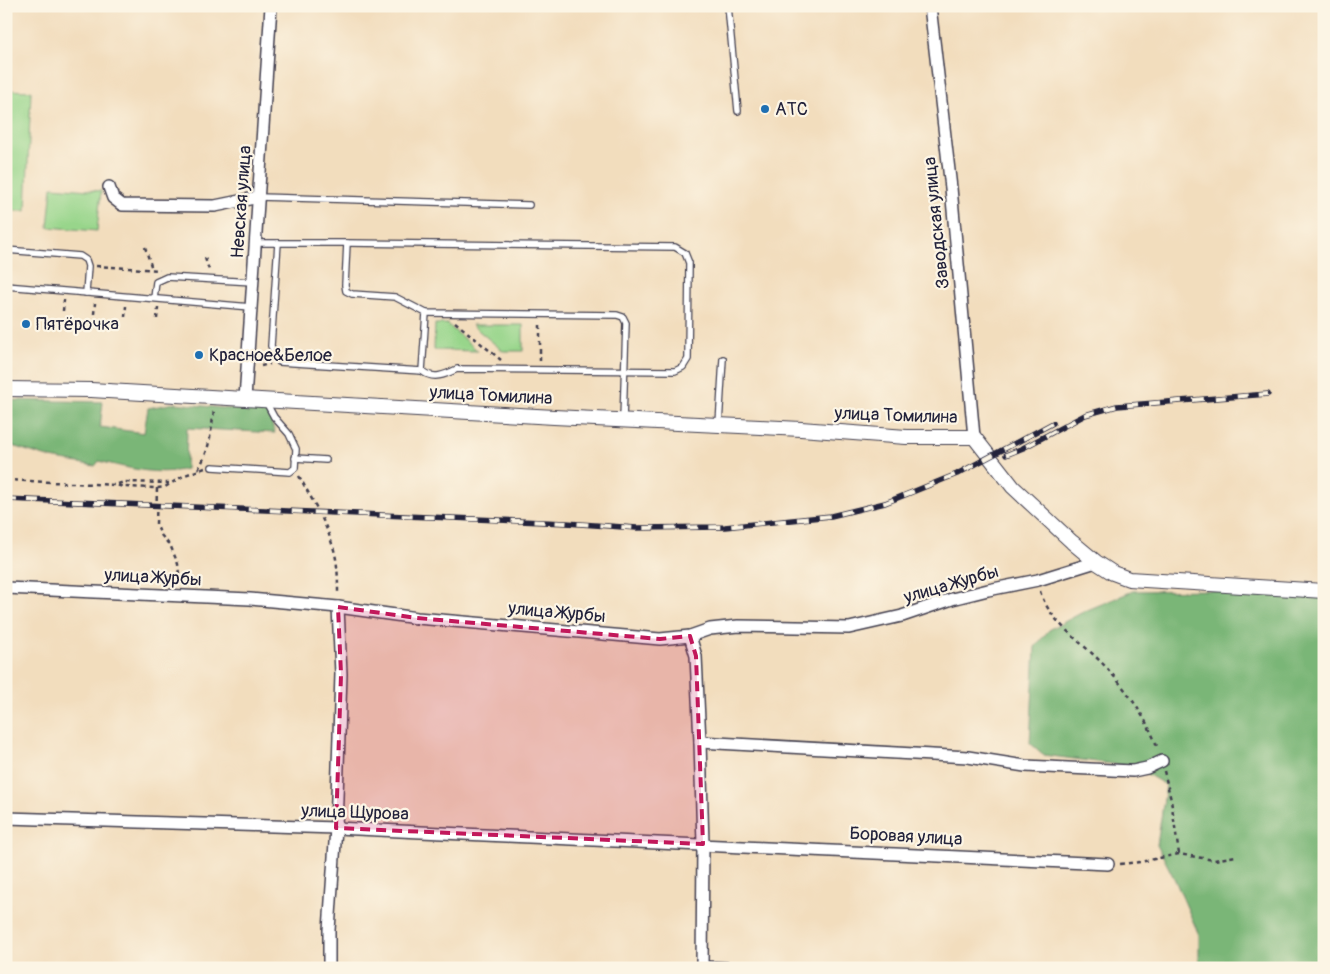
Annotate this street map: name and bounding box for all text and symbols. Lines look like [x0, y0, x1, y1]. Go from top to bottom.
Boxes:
place label: АТС [775, 98, 808, 121]
marker: АТС [759, 103, 771, 115]
street label: Невская улица [226, 145, 257, 259]
street label: Заводская улица [918, 156, 955, 290]
place label: Пятёрочка [36, 313, 119, 336]
marker: Пятёрочка [20, 318, 32, 330]
place label: Красное&Белое [209, 344, 332, 367]
marker: Красное&Белое [193, 349, 205, 361]
street label: улица Томилина [428, 381, 553, 410]
street label: улица Томилина [833, 402, 958, 429]
street label: улица Журбы [900, 560, 1001, 609]
street label: улица Журбы [103, 563, 202, 592]
street label: улица Журбы [506, 597, 607, 628]
street label: улица Щурова [300, 799, 409, 826]
street label: Боровая улица [849, 822, 963, 851]

